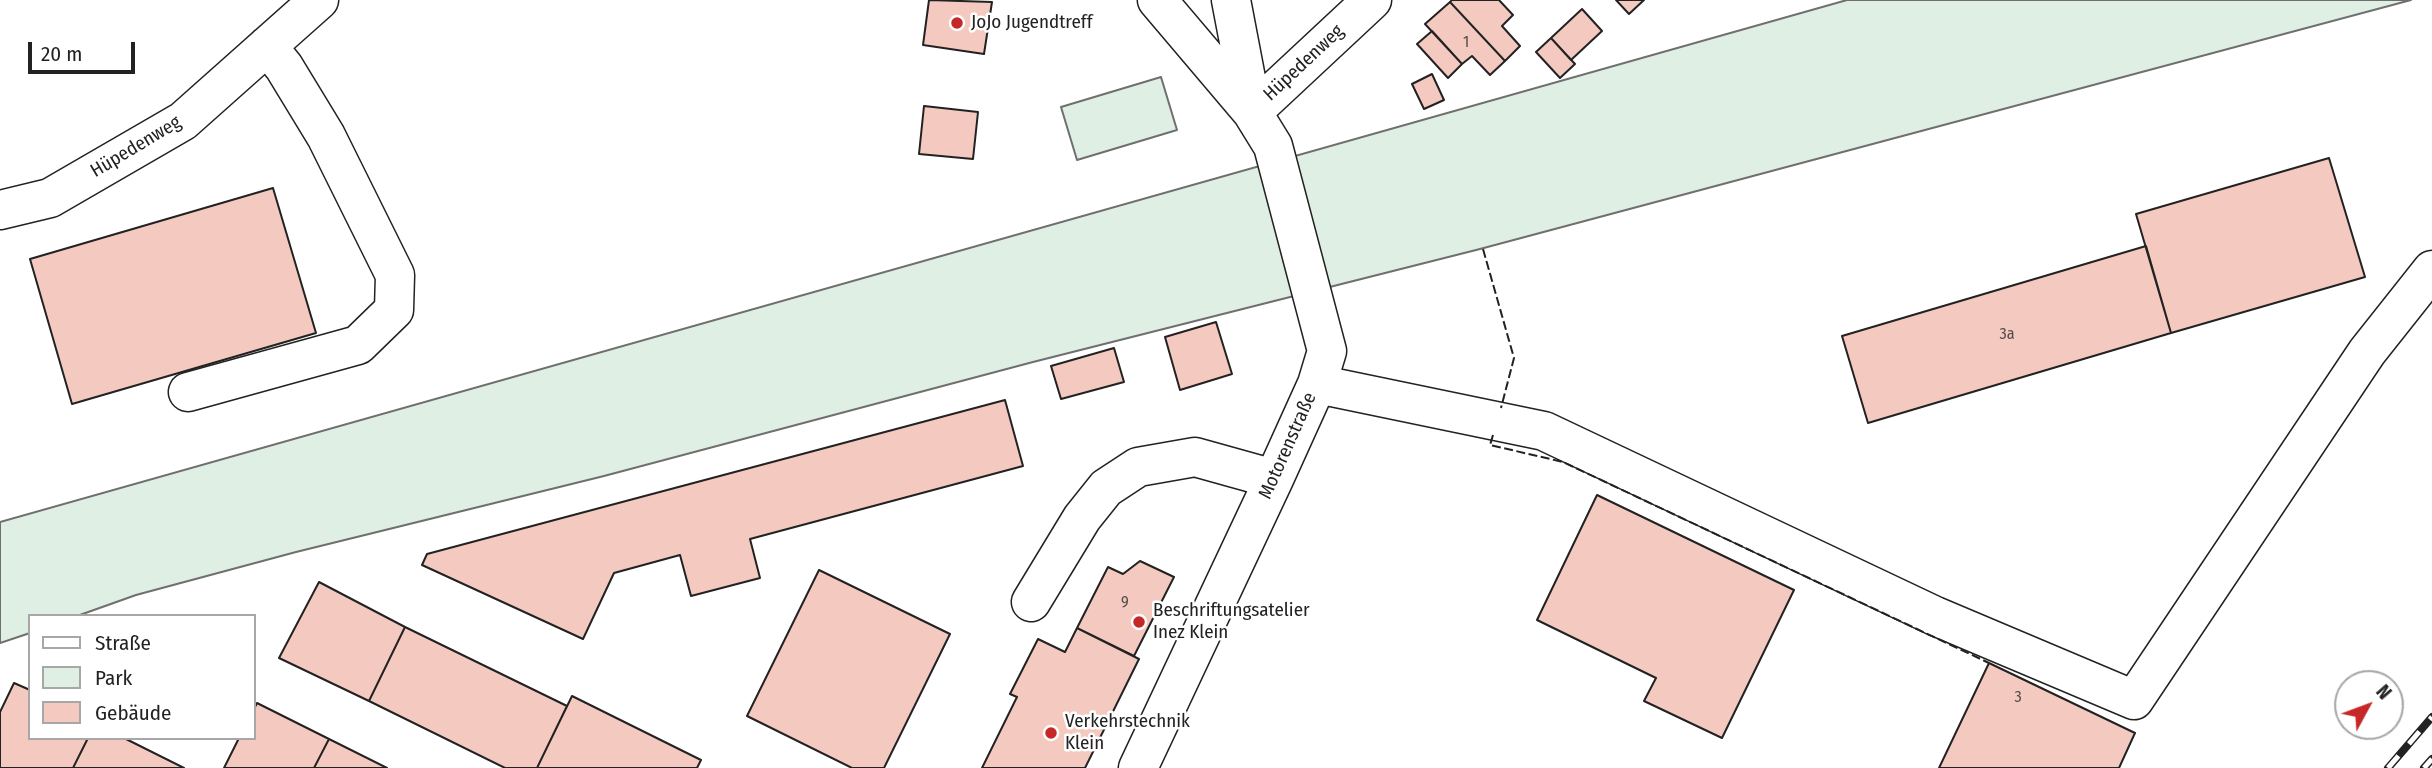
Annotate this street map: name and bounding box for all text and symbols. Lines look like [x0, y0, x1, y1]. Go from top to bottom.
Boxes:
place label: JoJo Jugendtreff [971, 12, 1092, 34]
marker: JoJo Jugendtreff [949, 15, 965, 31]
street label: Hüpedenweg [1259, 20, 1349, 106]
scale bar [32, 28, 138, 72]
house number: 1 [1463, 33, 1469, 53]
text: 20 m [41, 41, 82, 67]
street label: Hüpedenweg [87, 111, 185, 183]
house number: 3a [1999, 325, 2015, 345]
street label: Motorenstraße [1254, 389, 1322, 503]
house number: 9 [1121, 593, 1129, 613]
place label: Beschriftungsatelier Inez Klein [1153, 600, 1310, 644]
legend [28, 614, 256, 740]
marker: Beschriftungsatelier Inez Klein [1131, 614, 1147, 630]
text: Straße [95, 630, 151, 656]
text: Park [95, 665, 132, 691]
north arrow [2334, 670, 2404, 740]
text: N [2371, 680, 2396, 704]
house number: 3 [2014, 688, 2022, 708]
text: Gebäude [95, 700, 171, 726]
place label: Verkehrstechnik Klein [1065, 711, 1190, 755]
marker: Verkehrstechnik Klein [1043, 725, 1059, 741]

